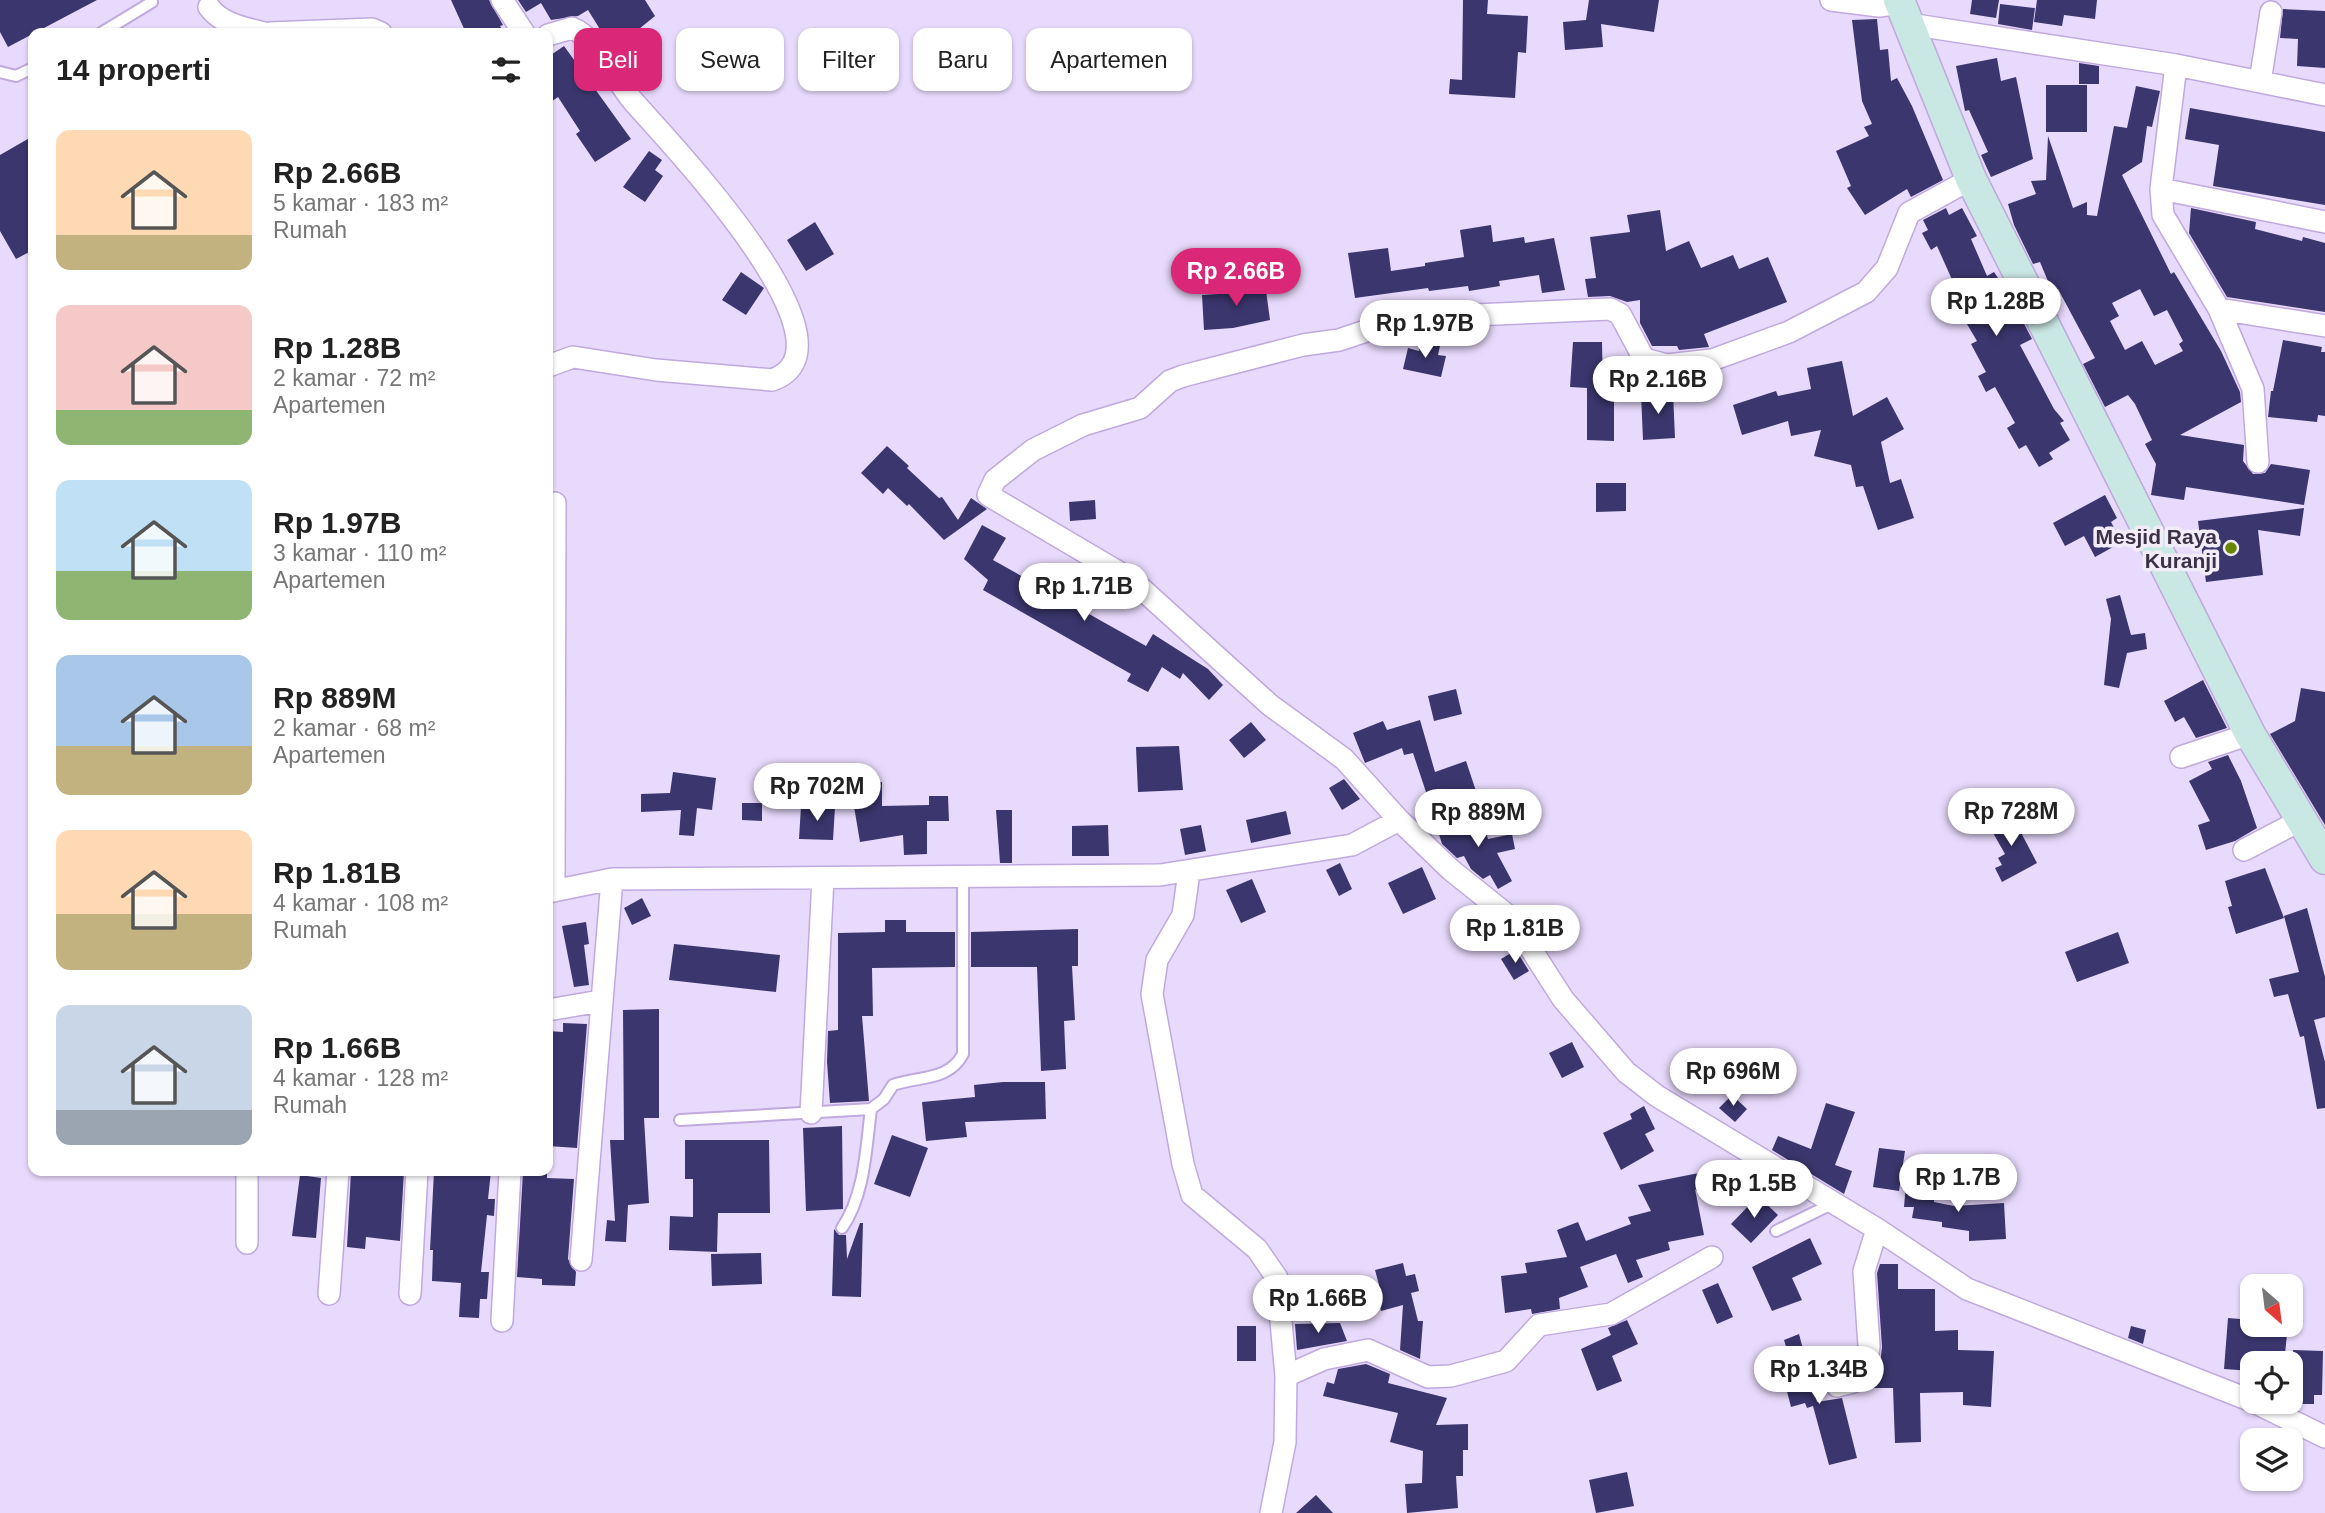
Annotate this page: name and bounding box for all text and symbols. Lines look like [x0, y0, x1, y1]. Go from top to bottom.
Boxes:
chip: Beli [574, 28, 662, 91]
chip: Sewa [676, 28, 784, 91]
chip: Filter [798, 28, 899, 91]
chip: Baru [913, 28, 1012, 91]
chip: Apartemen [1026, 28, 1192, 91]
icon: filters [487, 51, 525, 89]
text: 14 properti [56, 53, 211, 86]
text: Rp 2.66B [273, 156, 401, 189]
icon: home [112, 158, 196, 242]
text: 5 kamar · 183 m² [273, 190, 448, 216]
text: Rumah [273, 217, 347, 243]
pin: Rp 2.66B [1164, 248, 1308, 308]
text: Rp 2.66B [1187, 258, 1285, 284]
pin: Rp 1.28B [1924, 278, 2068, 338]
text: Rp 1.28B [1947, 288, 2045, 314]
pin: Rp 1.97B [1353, 300, 1497, 360]
text: Rp 1.97B [1376, 310, 1474, 336]
text: Rp 1.28B [273, 331, 401, 364]
icon: home [112, 333, 196, 417]
pin: Rp 2.16B [1586, 356, 1730, 416]
text: 2 kamar · 72 m² [273, 365, 435, 391]
text: Rp 2.16B [1609, 366, 1707, 392]
text: Apartemen [273, 392, 386, 418]
text: Rp 1.97B [273, 506, 401, 539]
icon: home [112, 508, 196, 592]
place label: Mesjid Raya Kuranji [2096, 525, 2217, 572]
text: 3 kamar · 110 m² [273, 540, 446, 566]
marker: Mesjid Raya Kuranji [2223, 540, 2239, 556]
pin: Rp 1.71B [1012, 564, 1156, 623]
text: Apartemen [273, 567, 386, 593]
text: Rp 1.71B [1035, 573, 1133, 599]
text: Rp 889M [273, 681, 396, 714]
icon: home [112, 683, 196, 767]
text: 2 kamar · 68 m² [273, 715, 435, 741]
text: Apartemen [273, 742, 386, 768]
pin: Rp 702M [752, 764, 882, 823]
text: Rp 702M [770, 773, 864, 799]
pin: Rp 728M [1946, 788, 2076, 848]
pin: Rp 889M [1413, 790, 1543, 849]
text: Rp 728M [1964, 798, 2058, 824]
text: Rp 889M [1431, 799, 1525, 825]
text: Rp 1.81B [273, 856, 401, 889]
icon: home [112, 858, 196, 942]
text: 4 kamar · 108 m² [273, 890, 448, 916]
pin: Rp 1.81B [1443, 906, 1587, 965]
text: Rp 1.81B [1466, 915, 1564, 941]
text: Rumah [273, 917, 347, 943]
text: Rp 1.66B [273, 1031, 401, 1064]
icon: home [112, 1033, 196, 1117]
pin: Rp 696M [1668, 1048, 1798, 1108]
text: Rp 696M [1686, 1058, 1780, 1084]
text: 4 kamar · 128 m² [273, 1065, 448, 1091]
text: Rumah [273, 1092, 347, 1118]
pin: Rp 1.7B [1893, 1154, 2023, 1214]
pin: Rp 1.5B [1689, 1160, 1819, 1220]
text: Rp 1.7B [1915, 1164, 2001, 1190]
text: Rp 1.5B [1711, 1170, 1797, 1196]
north arrow [2240, 1274, 2303, 1337]
map controls [2240, 1274, 2303, 1491]
pin: Rp 1.66B [1246, 1276, 1390, 1335]
text: Rp 1.66B [1269, 1285, 1367, 1311]
pin: Rp 1.34B [1747, 1346, 1891, 1406]
button: locate [2240, 1351, 2303, 1414]
text: Rp 1.34B [1770, 1356, 1868, 1382]
button: layers [2240, 1428, 2303, 1491]

